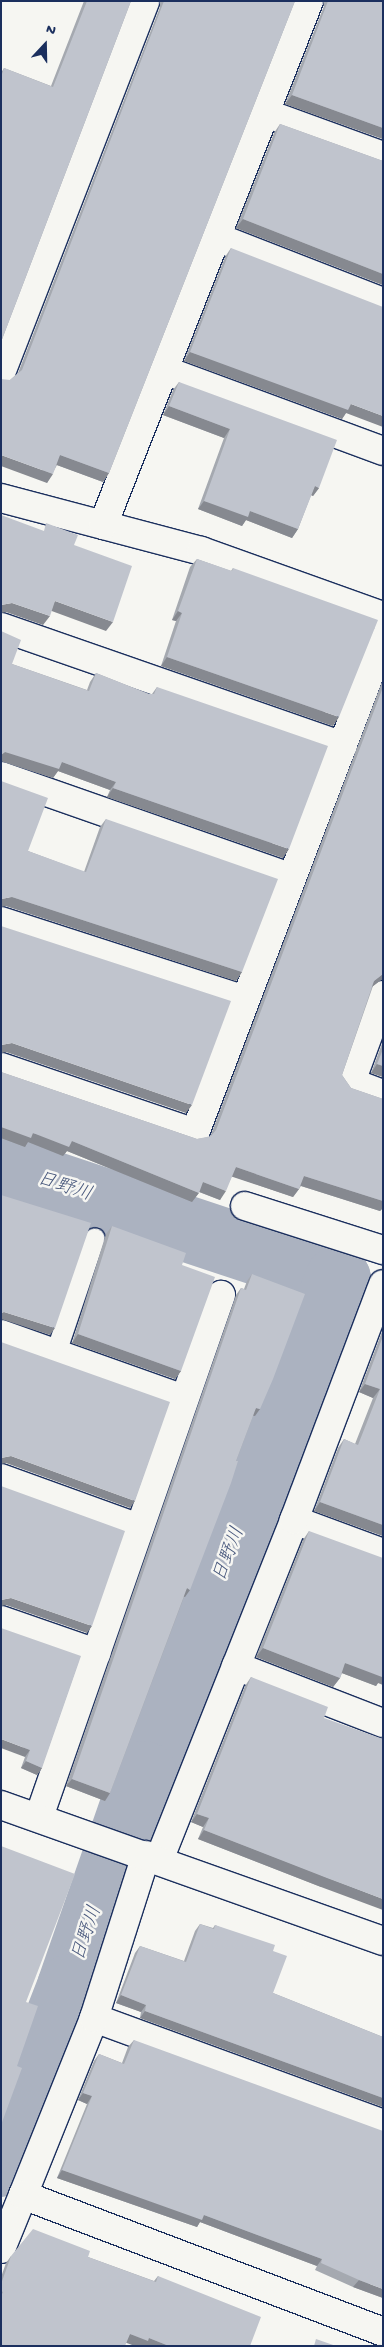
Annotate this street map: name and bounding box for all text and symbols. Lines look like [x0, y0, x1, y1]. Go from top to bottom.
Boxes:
north arrow [20, 20, 70, 70]
text: N [43, 21, 58, 40]
water label: 日野川 [33, 1168, 95, 1208]
water label: 日野川 [209, 1524, 251, 1586]
water label: 日野川 [68, 1903, 108, 1965]

